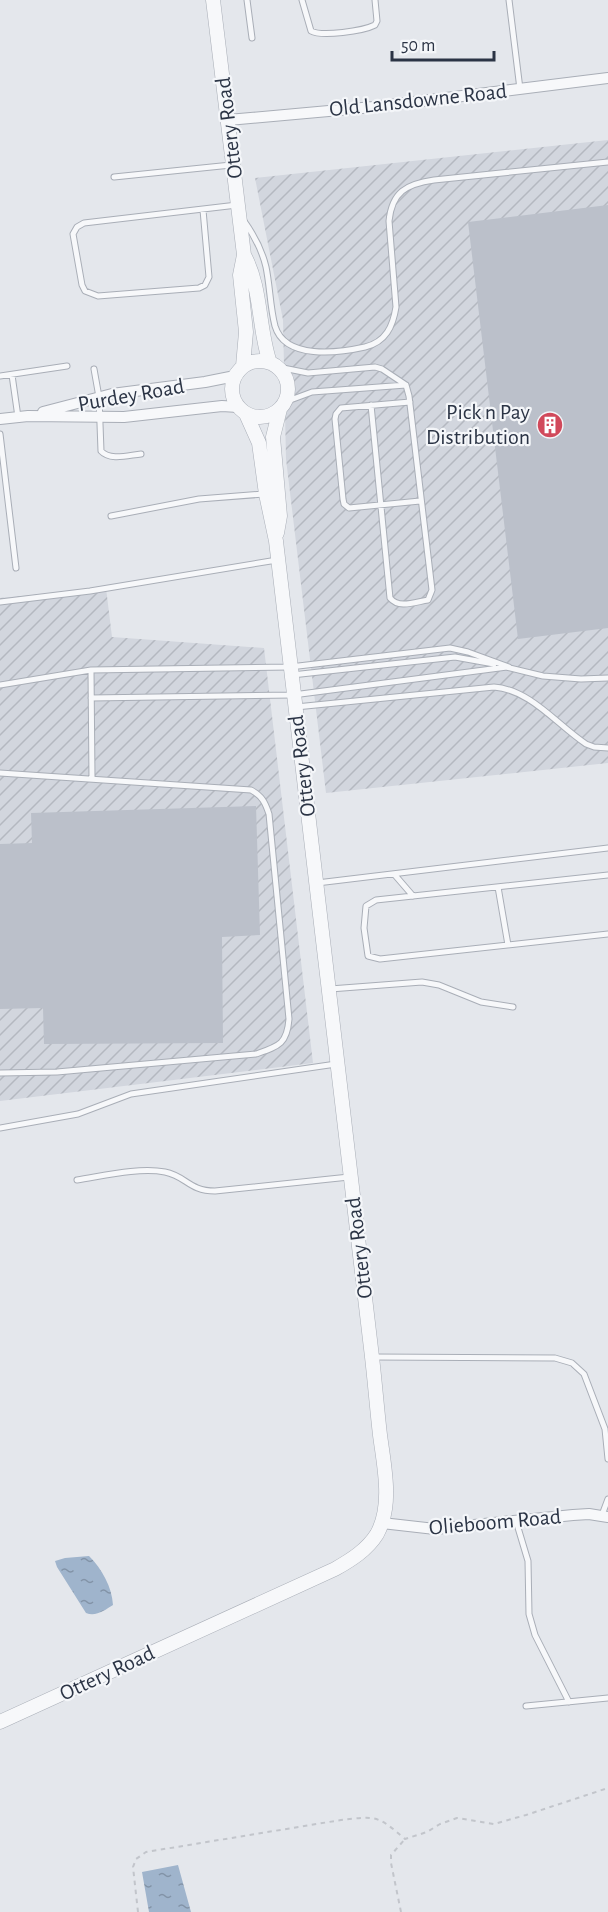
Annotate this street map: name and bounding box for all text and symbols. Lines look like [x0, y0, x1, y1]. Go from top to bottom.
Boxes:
scale bar [392, 24, 494, 62]
text: 50 m [401, 37, 435, 55]
street label: Ottery Road [212, 76, 246, 180]
street label: Old Lansdowne Road [328, 80, 508, 120]
street label: Purdey Road [76, 375, 186, 415]
place label: Pick n Pay Distribution [426, 401, 531, 448]
building icon: Pick n Pay Distribution [535, 410, 565, 440]
street label: Ottery Road [285, 714, 319, 818]
street label: Ottery Road [342, 1196, 376, 1300]
street label: Olieboom Road [428, 1505, 562, 1539]
street label: Ottery Road [56, 1641, 158, 1705]

